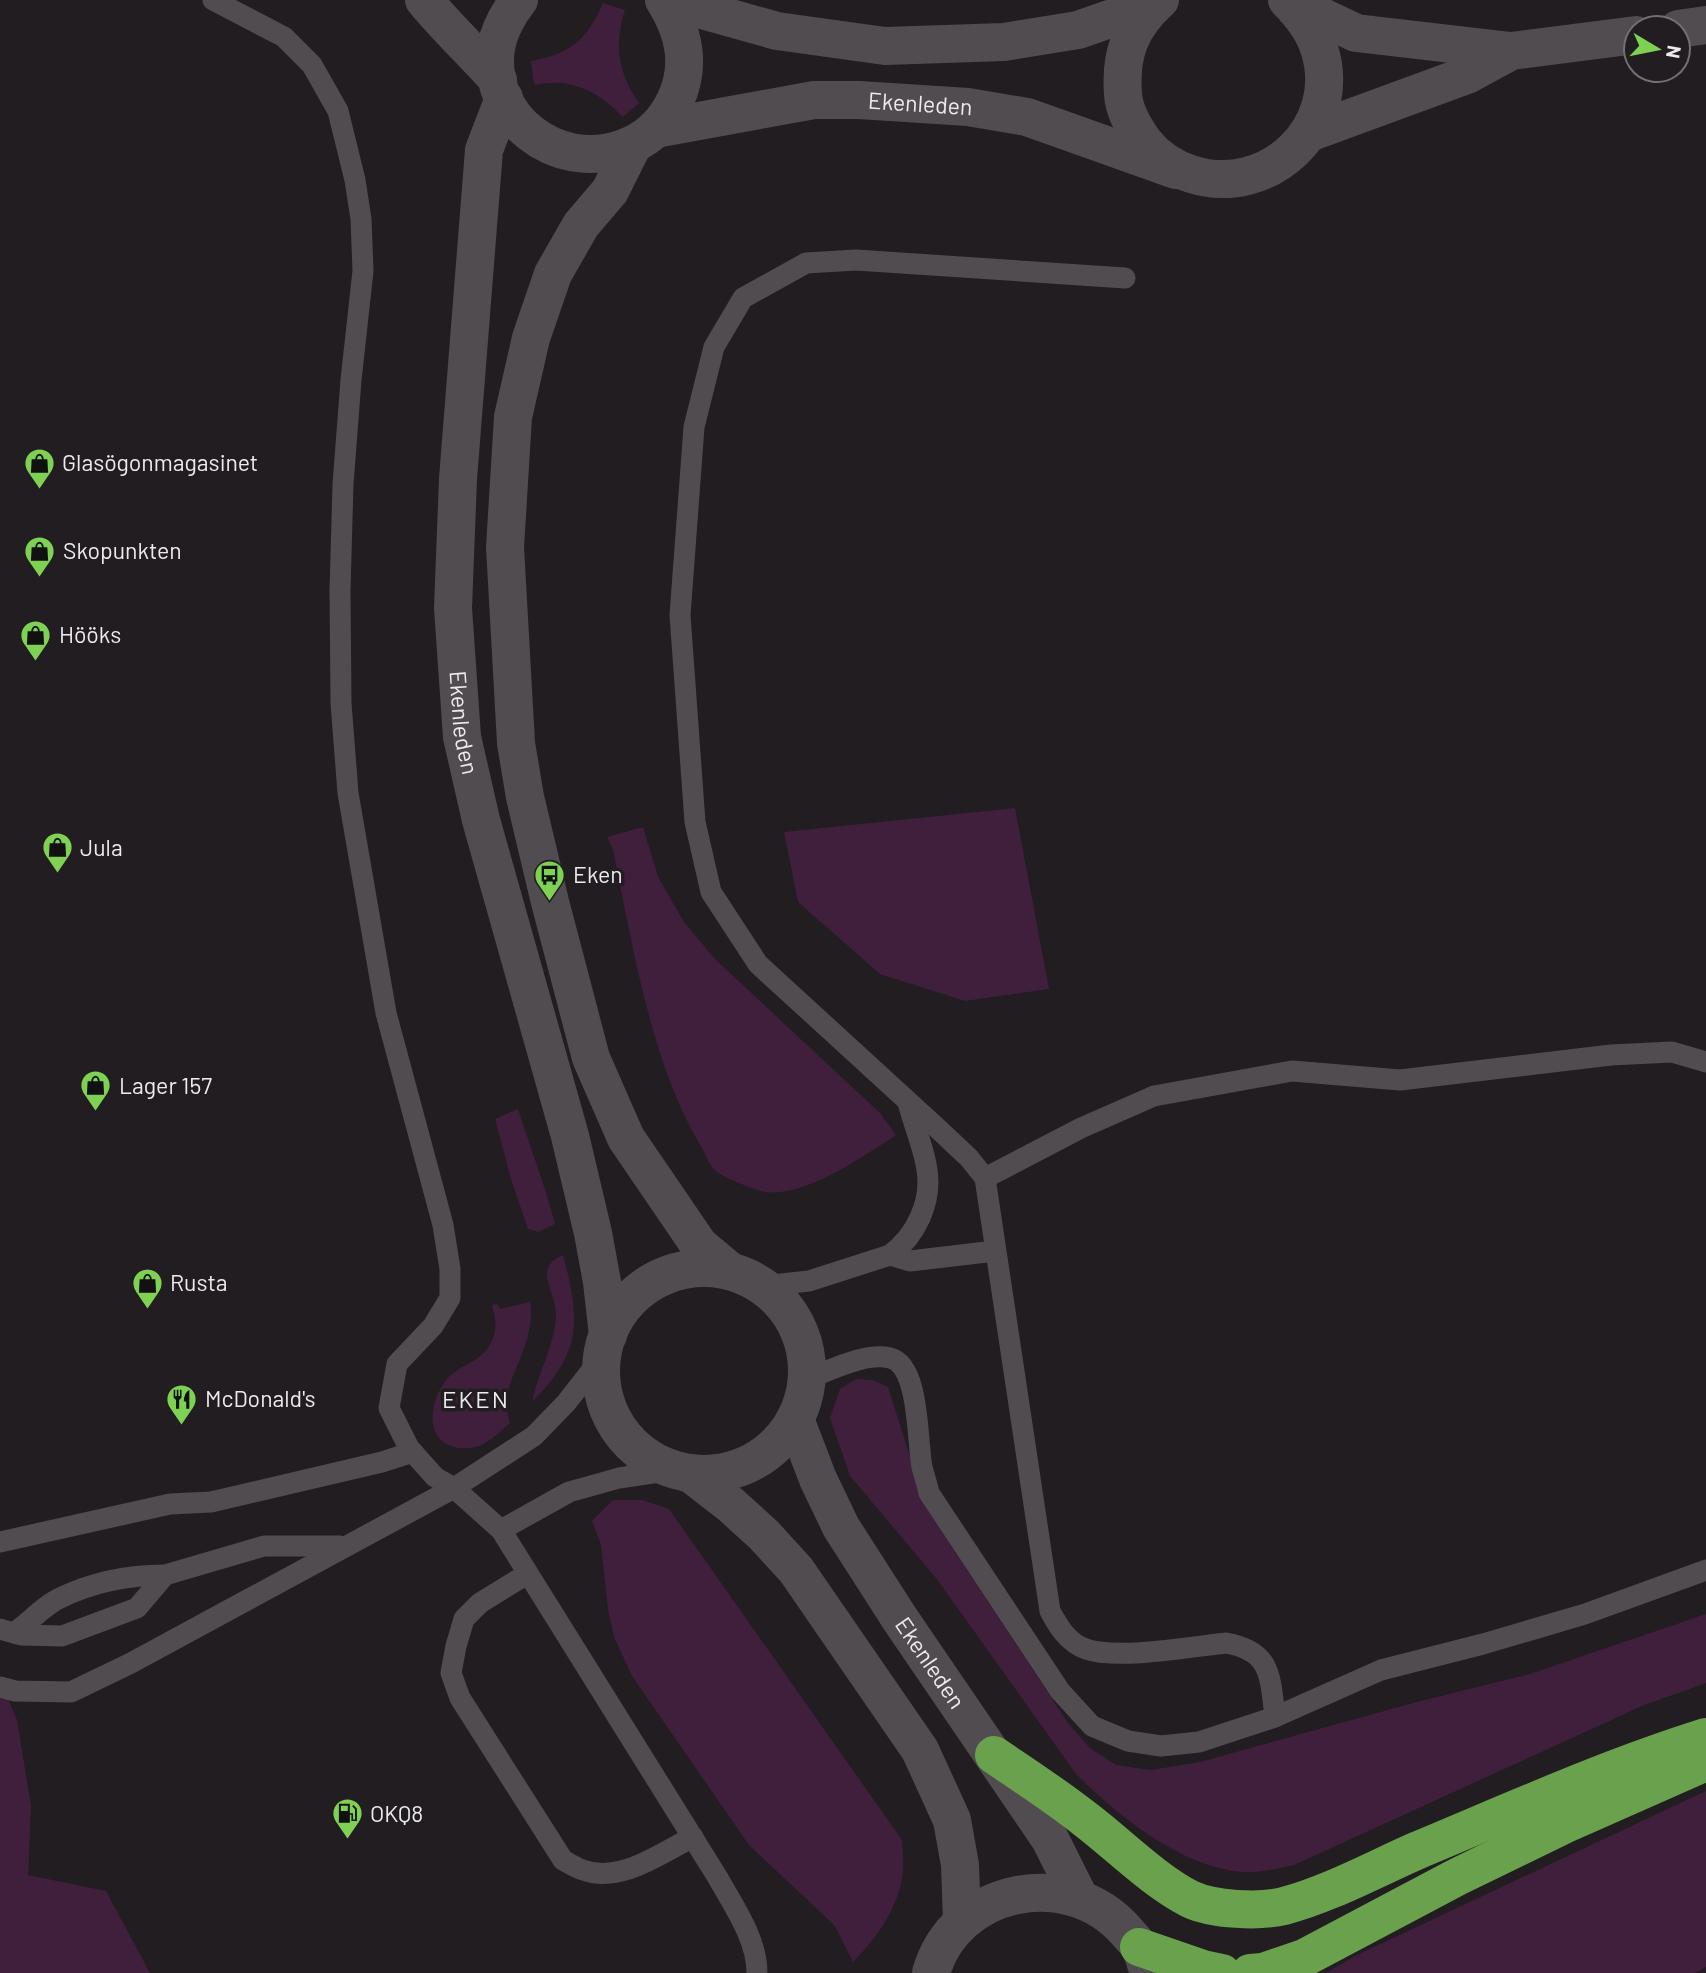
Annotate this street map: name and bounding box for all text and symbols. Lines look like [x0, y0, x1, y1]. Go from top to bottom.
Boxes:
north arrow [1622, 14, 1692, 84]
text: N [1662, 44, 1687, 60]
street label: Ekenleden [867, 86, 973, 120]
shop icon: Glasögonmagasinet [22, 446, 56, 490]
place label: Glasögonmagasinet [62, 448, 258, 476]
shop icon: Skopunkten [23, 534, 57, 578]
place label: Skopunkten [63, 536, 182, 564]
shop icon: Hööks [19, 618, 53, 662]
place label: Hööks [59, 620, 121, 648]
street label: Ekenleden [444, 670, 485, 777]
shop icon: Jula [40, 831, 74, 875]
place label: Jula [80, 833, 123, 861]
bus stop icon: Eken [533, 858, 567, 902]
place label: Eken [573, 860, 623, 888]
shop icon: Lager 157 [79, 1069, 113, 1113]
place label: Lager 157 [119, 1071, 212, 1099]
shop icon: Rusta [130, 1266, 164, 1310]
place label: Rusta [170, 1268, 228, 1296]
restaurant icon: McDonald's [165, 1382, 199, 1426]
place label: McDonald's [205, 1384, 316, 1412]
district label: EKEN [442, 1384, 510, 1413]
street label: Ekenleden [890, 1611, 972, 1713]
fuel station icon: OKQ8 [330, 1797, 364, 1841]
place label: OKQ8 [370, 1799, 423, 1827]

